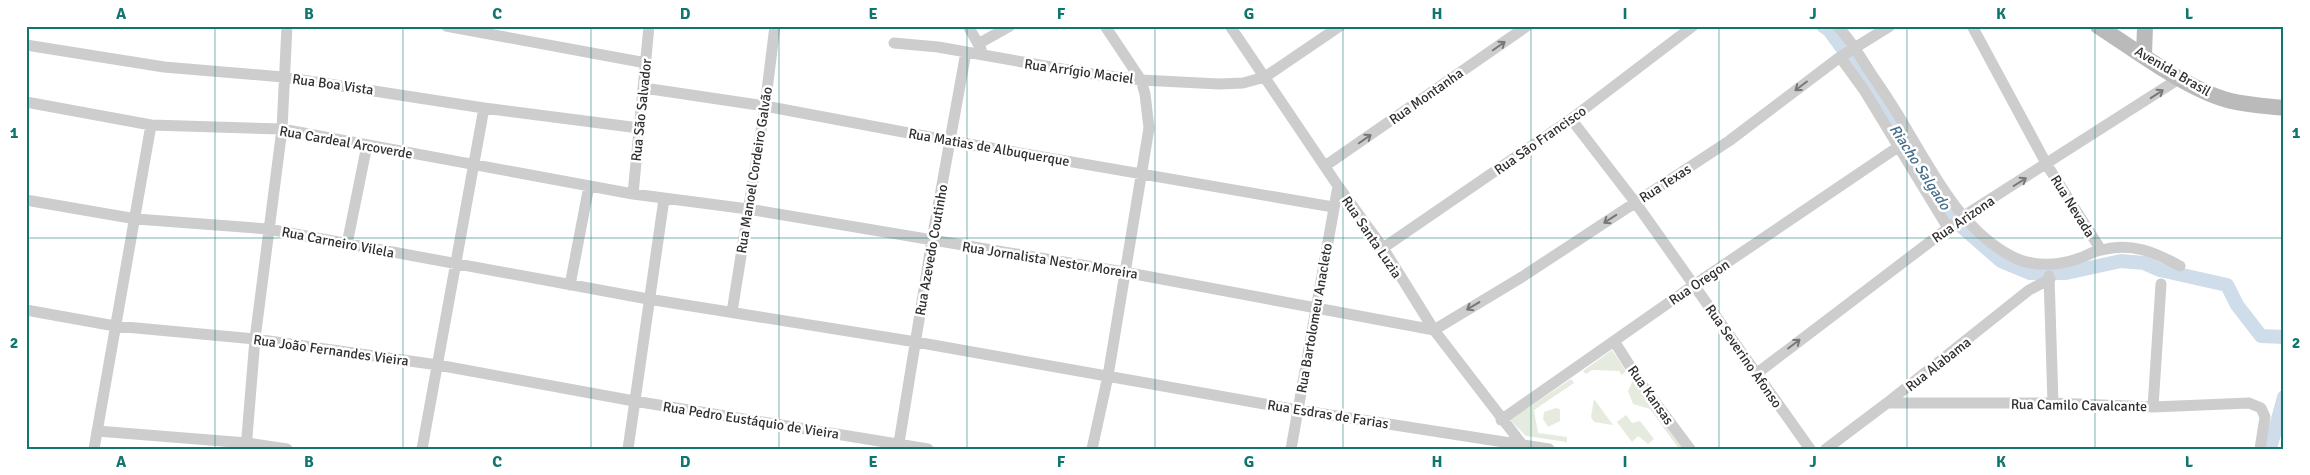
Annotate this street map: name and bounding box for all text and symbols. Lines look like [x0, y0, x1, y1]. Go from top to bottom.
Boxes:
text: A [116, 4, 127, 24]
text: B [304, 4, 314, 24]
text: C [492, 4, 502, 24]
text: D [680, 4, 691, 24]
text: E [868, 4, 878, 24]
text: F [1057, 4, 1066, 24]
text: G [1244, 4, 1254, 24]
text: H [1432, 4, 1442, 24]
text: I [1622, 4, 1628, 24]
text: J [1809, 4, 1817, 24]
text: K [1996, 4, 2006, 24]
text: L [2185, 4, 2194, 24]
one-way arrow [1492, 41, 1506, 51]
street label: Avenida Brasil [2132, 43, 2214, 100]
street label: Rua Arrígio Maciel [1023, 55, 1135, 88]
street label: Rua São Salvador [628, 57, 655, 162]
street label: Rua Montanha [1386, 65, 1467, 128]
street label: Rua Boa Vista [291, 70, 375, 99]
one-way arrow [1795, 81, 1808, 92]
street label: Rua Manoel Cordeiro Galvão [733, 86, 776, 255]
one-way arrow [2149, 88, 2163, 98]
street label: Rua São Francisco [1491, 102, 1590, 178]
water label: Riacho Salgado [1886, 121, 1955, 214]
street label: Rua Cardeal Arcoverde [278, 122, 414, 163]
text: 1 [10, 123, 19, 143]
text: 1 [2292, 123, 2301, 143]
street label: Rua Matias de Albuquerque [907, 125, 1071, 170]
one-way arrow [1358, 134, 1372, 144]
street label: Rua Texas [1636, 160, 1694, 206]
street label: Rua Nevada [2047, 172, 2098, 241]
one-way arrow [2013, 176, 2027, 187]
street label: Rua Azevedo Coutinho [912, 183, 951, 317]
street label: Rua Arizona [1929, 192, 1998, 247]
street label: Rua Santa Luzia [1338, 193, 1405, 282]
one-way arrow [1604, 214, 1618, 224]
street label: Rua Carneiro Vilela [280, 223, 396, 262]
street label: Rua Jornalista Nestor Moreira [961, 238, 1139, 283]
street label: Rua Bartolomeu Anacleto [1293, 242, 1336, 394]
street label: Rua Oregon [1666, 256, 1733, 309]
one-way arrow [1467, 301, 1481, 311]
street label: Rua Severino Afonso [1702, 301, 1786, 411]
street label: Rua João Fernandes Vieira [252, 331, 410, 370]
text: 2 [10, 333, 18, 353]
text: 2 [2292, 333, 2300, 353]
street label: Rua Alabama [1902, 334, 1974, 395]
one-way arrow [1787, 339, 1800, 350]
street label: Rua Kansas [1624, 362, 1677, 428]
street label: Rua Camilo Cavalcante [2011, 396, 2147, 415]
street label: Rua Esdras de Farias [1266, 397, 1390, 432]
street label: Rua Pedro Eustáquio de Vieira [662, 398, 840, 443]
text: A [116, 452, 127, 472]
text: B [304, 452, 314, 472]
text: C [492, 452, 502, 472]
text: D [680, 452, 691, 472]
text: E [868, 452, 878, 472]
text: F [1057, 452, 1066, 472]
text: G [1244, 452, 1254, 472]
text: H [1432, 452, 1442, 472]
text: I [1622, 452, 1628, 472]
text: J [1809, 452, 1817, 472]
text: K [1996, 452, 2006, 472]
text: L [2185, 452, 2194, 472]

